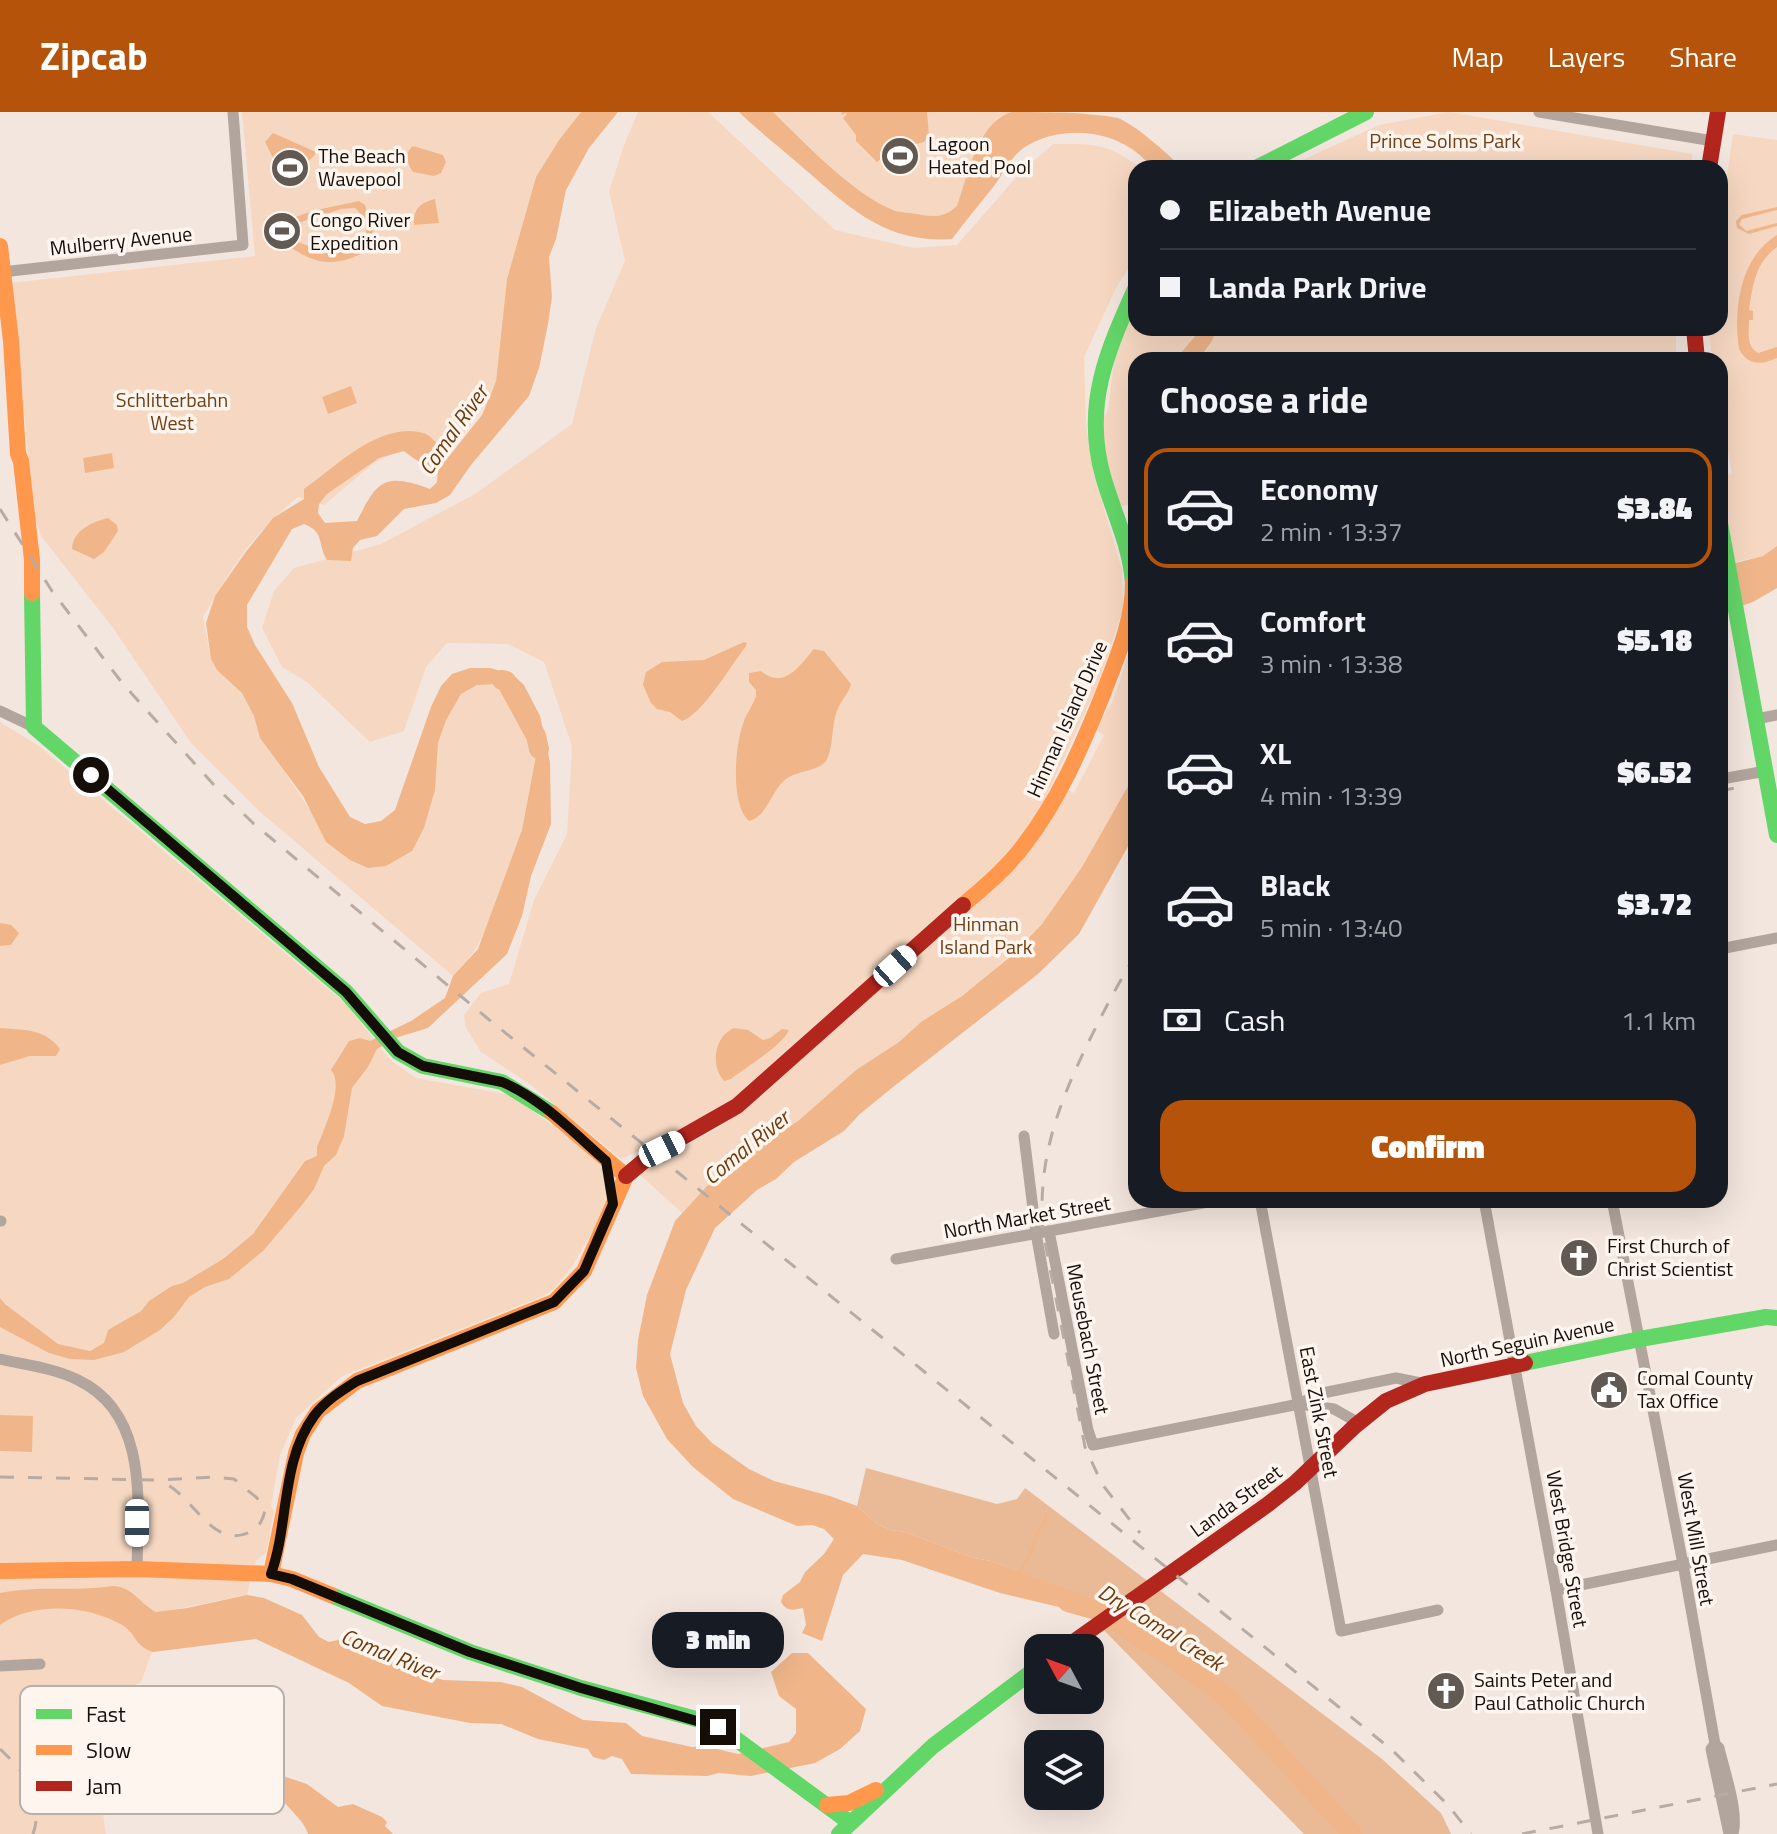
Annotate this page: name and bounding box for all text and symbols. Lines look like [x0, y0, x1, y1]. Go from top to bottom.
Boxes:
text: Zipcab [40, 27, 148, 85]
text: Map [1451, 35, 1504, 78]
text: Layers [1548, 35, 1625, 78]
text: Share [1669, 35, 1737, 78]
park label: Prince Solms Park [1369, 125, 1521, 156]
place label: Lagoon Heated Pool [928, 128, 1031, 182]
sports icon: Lagoon Heated Pool [879, 135, 921, 177]
place label: The Beach Wavepool [318, 140, 406, 194]
sports icon: The Beach Wavepool [269, 147, 311, 189]
text: Elizabeth Avenue [1208, 187, 1431, 233]
place label: Congo River Expedition [310, 204, 410, 258]
sports icon: Congo River Expedition [261, 210, 303, 252]
street label: Mulberry Avenue [48, 218, 194, 263]
text: Landa Park Drive [1208, 264, 1427, 310]
text: Choose a ride [1160, 372, 1368, 427]
water label: Comal River [410, 376, 498, 482]
park label: Schlitterbahn West [116, 384, 228, 438]
text: Economy [1260, 466, 1378, 512]
icon: car [1164, 472, 1236, 544]
text: $3.84 [1618, 485, 1692, 531]
text: 2 min · 13:37 [1260, 512, 1403, 551]
text: Comfort [1260, 598, 1366, 644]
icon: car [1164, 604, 1236, 676]
text: $5.18 [1618, 617, 1692, 663]
street label: Hinman Island Drive [1018, 635, 1115, 802]
text: 3 min · 13:38 [1260, 644, 1403, 683]
text: XL [1260, 730, 1291, 776]
icon: car [1164, 736, 1236, 808]
text: $6.52 [1618, 749, 1692, 795]
route start [73, 757, 109, 793]
text: 4 min · 13:39 [1260, 776, 1403, 815]
text: Black [1260, 862, 1331, 908]
icon: car [1164, 868, 1236, 940]
text: $3.72 [1618, 881, 1692, 927]
park label: Hinman Island Park [940, 908, 1033, 962]
text: 5 min · 13:40 [1260, 908, 1403, 947]
car [869, 941, 921, 991]
text: Cash [1224, 997, 1285, 1043]
icon: cash [1160, 998, 1204, 1042]
text: 1.1 km [1621, 1001, 1696, 1040]
water label: Comal River [695, 1099, 799, 1193]
button: Confirm [1160, 1100, 1696, 1192]
car [635, 1128, 689, 1170]
street label: North Market Street [941, 1187, 1113, 1246]
place label: First Church of Christ Scientist [1607, 1230, 1733, 1284]
church icon: First Church of Christ Scientist [1558, 1237, 1600, 1279]
street label: Meusebach Street [1059, 1261, 1118, 1417]
street label: North Seguin Avenue [1437, 1308, 1617, 1375]
street label: East Zink Street [1292, 1344, 1347, 1480]
place label: Comal County Tax Office [1637, 1362, 1754, 1416]
public building icon: Comal County Tax Office [1588, 1369, 1630, 1411]
street label: Landa Street [1183, 1457, 1288, 1545]
street label: West Bridge Street [1538, 1468, 1597, 1630]
street label: West Mill Street [1670, 1470, 1723, 1608]
car [125, 1499, 149, 1547]
water label: Dry Comal Creek [1092, 1575, 1232, 1680]
callout: 3 min [652, 1611, 784, 1667]
water label: Comal River [336, 1619, 447, 1690]
text: 3 min [686, 1620, 750, 1659]
north arrow [1024, 1634, 1104, 1714]
map controls [1024, 1634, 1104, 1810]
place label: Saints Peter and Paul Catholic Church [1474, 1664, 1645, 1718]
church icon: Saints Peter and Paul Catholic Church [1425, 1670, 1467, 1712]
legend [20, 1686, 284, 1814]
text: Fast [86, 1697, 126, 1731]
route end [700, 1709, 736, 1745]
button: layers [1024, 1730, 1104, 1810]
text: Slow [86, 1733, 132, 1767]
text: Jam [86, 1769, 122, 1803]

